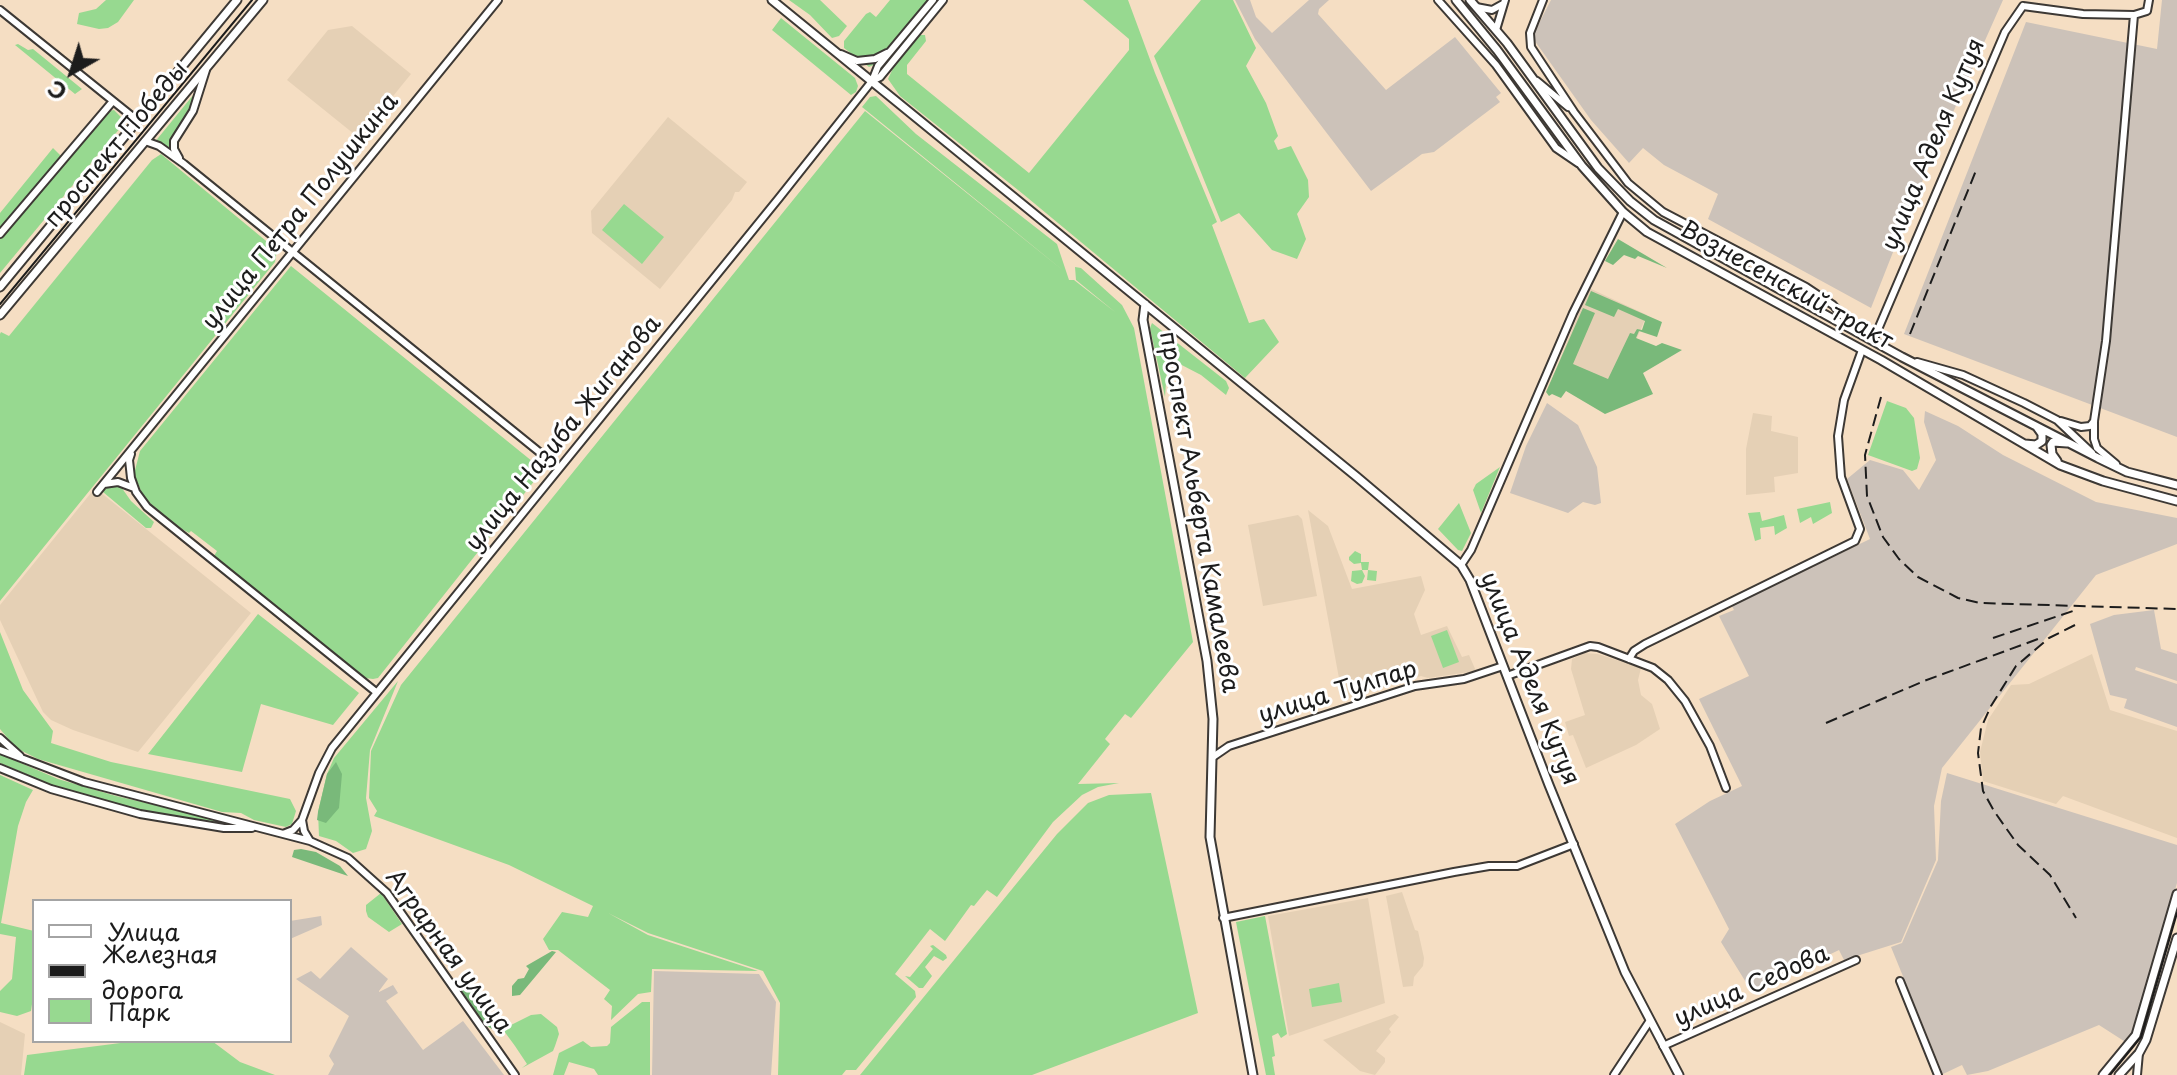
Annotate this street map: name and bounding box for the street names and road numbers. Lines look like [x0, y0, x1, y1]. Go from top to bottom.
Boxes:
street label: улица Аделя Кутуя [1876, 35, 1992, 255]
street label: проспект Победы [39, 56, 195, 234]
street label: улица Петра Полушкина [197, 88, 405, 336]
street label: Вознесенский тракт [1675, 216, 1897, 356]
street label: улица Назиба Жиганова [460, 310, 668, 558]
street label: проспект Альберта Камалеева [1152, 329, 1244, 695]
street label: улица Аделя Кутуя [1473, 568, 1585, 790]
street label: улица Тулпар [1255, 655, 1421, 731]
street label: Аграрная улица [379, 864, 517, 1040]
street label: улица Седова [1670, 940, 1834, 1034]

